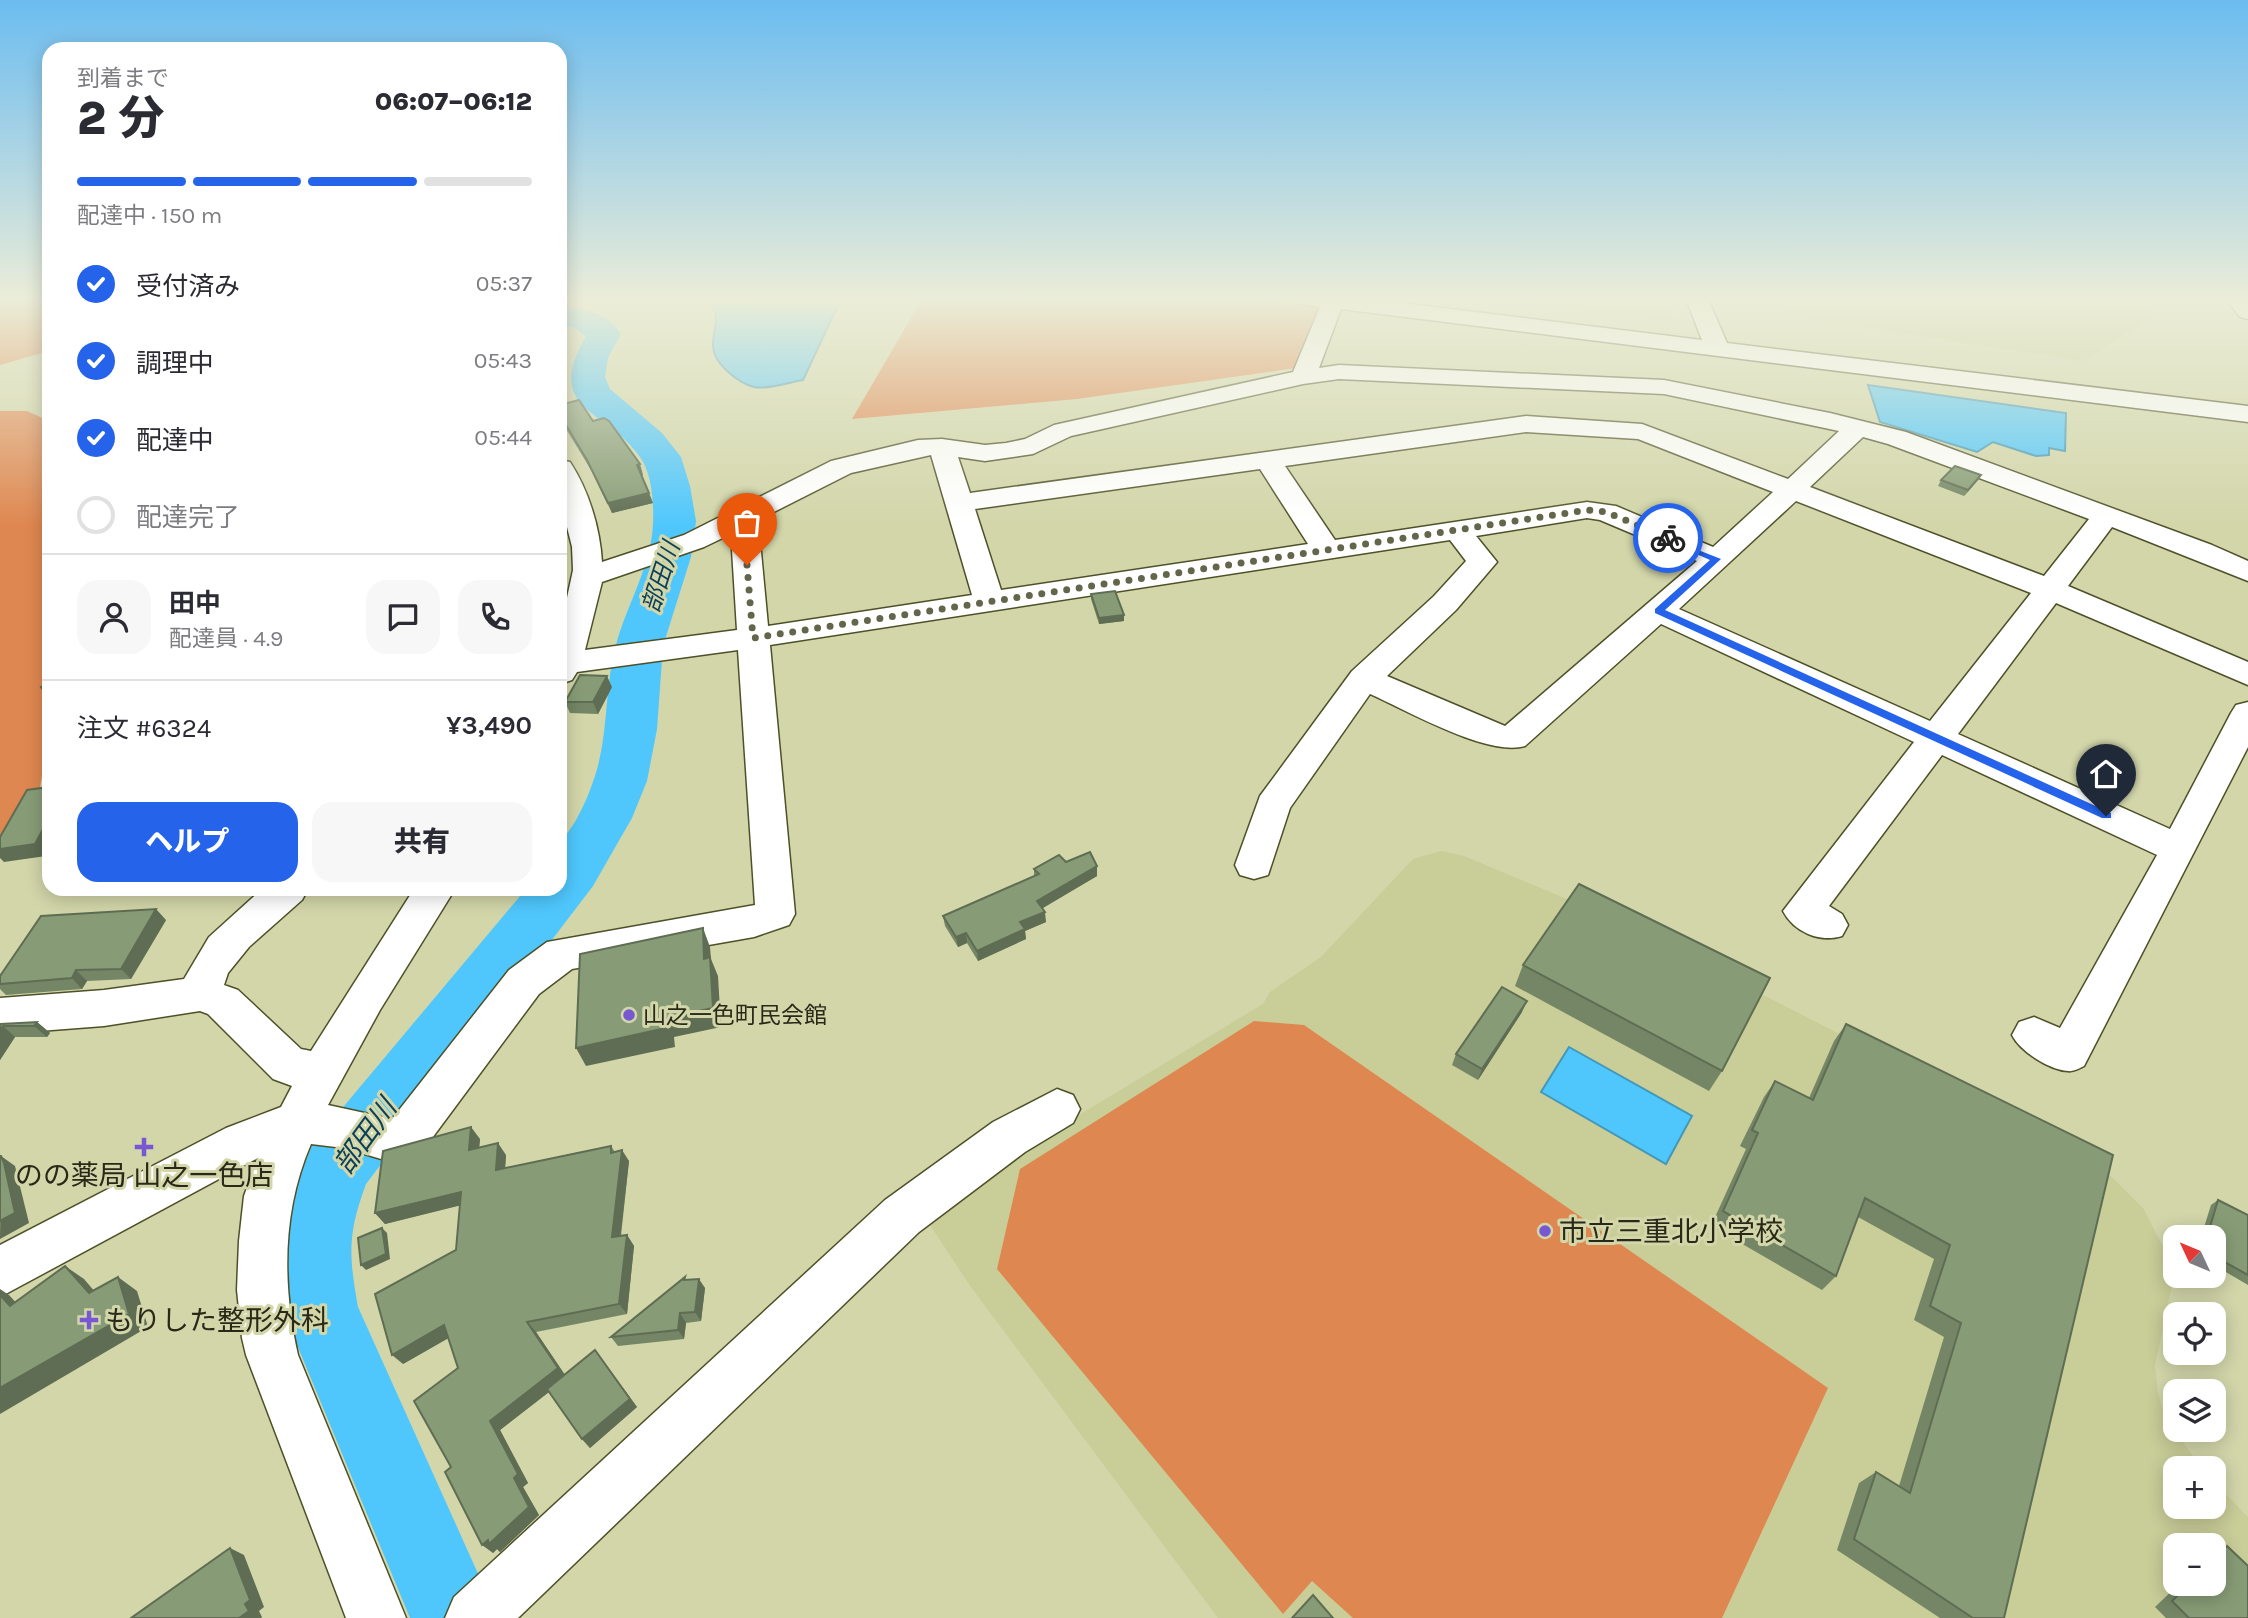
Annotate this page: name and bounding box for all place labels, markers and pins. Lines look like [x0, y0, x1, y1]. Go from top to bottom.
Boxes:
pin [717, 493, 777, 565]
pin [2076, 744, 2136, 816]
place label: 山之一色町民会館 [643, 1002, 827, 1029]
marker: 山之一色町民会館 [621, 1007, 637, 1023]
marker: のの薬局 山之一色店 [136, 1139, 152, 1155]
place label: のの薬局 山之一色店 [15, 1159, 273, 1192]
place label: 市立三重北小学校 [1559, 1215, 1783, 1248]
marker: 市立三重北小学校 [1537, 1223, 1553, 1239]
place label: もりした整形外科 [105, 1304, 329, 1337]
marker: もりした整形外科 [79, 1310, 99, 1330]

